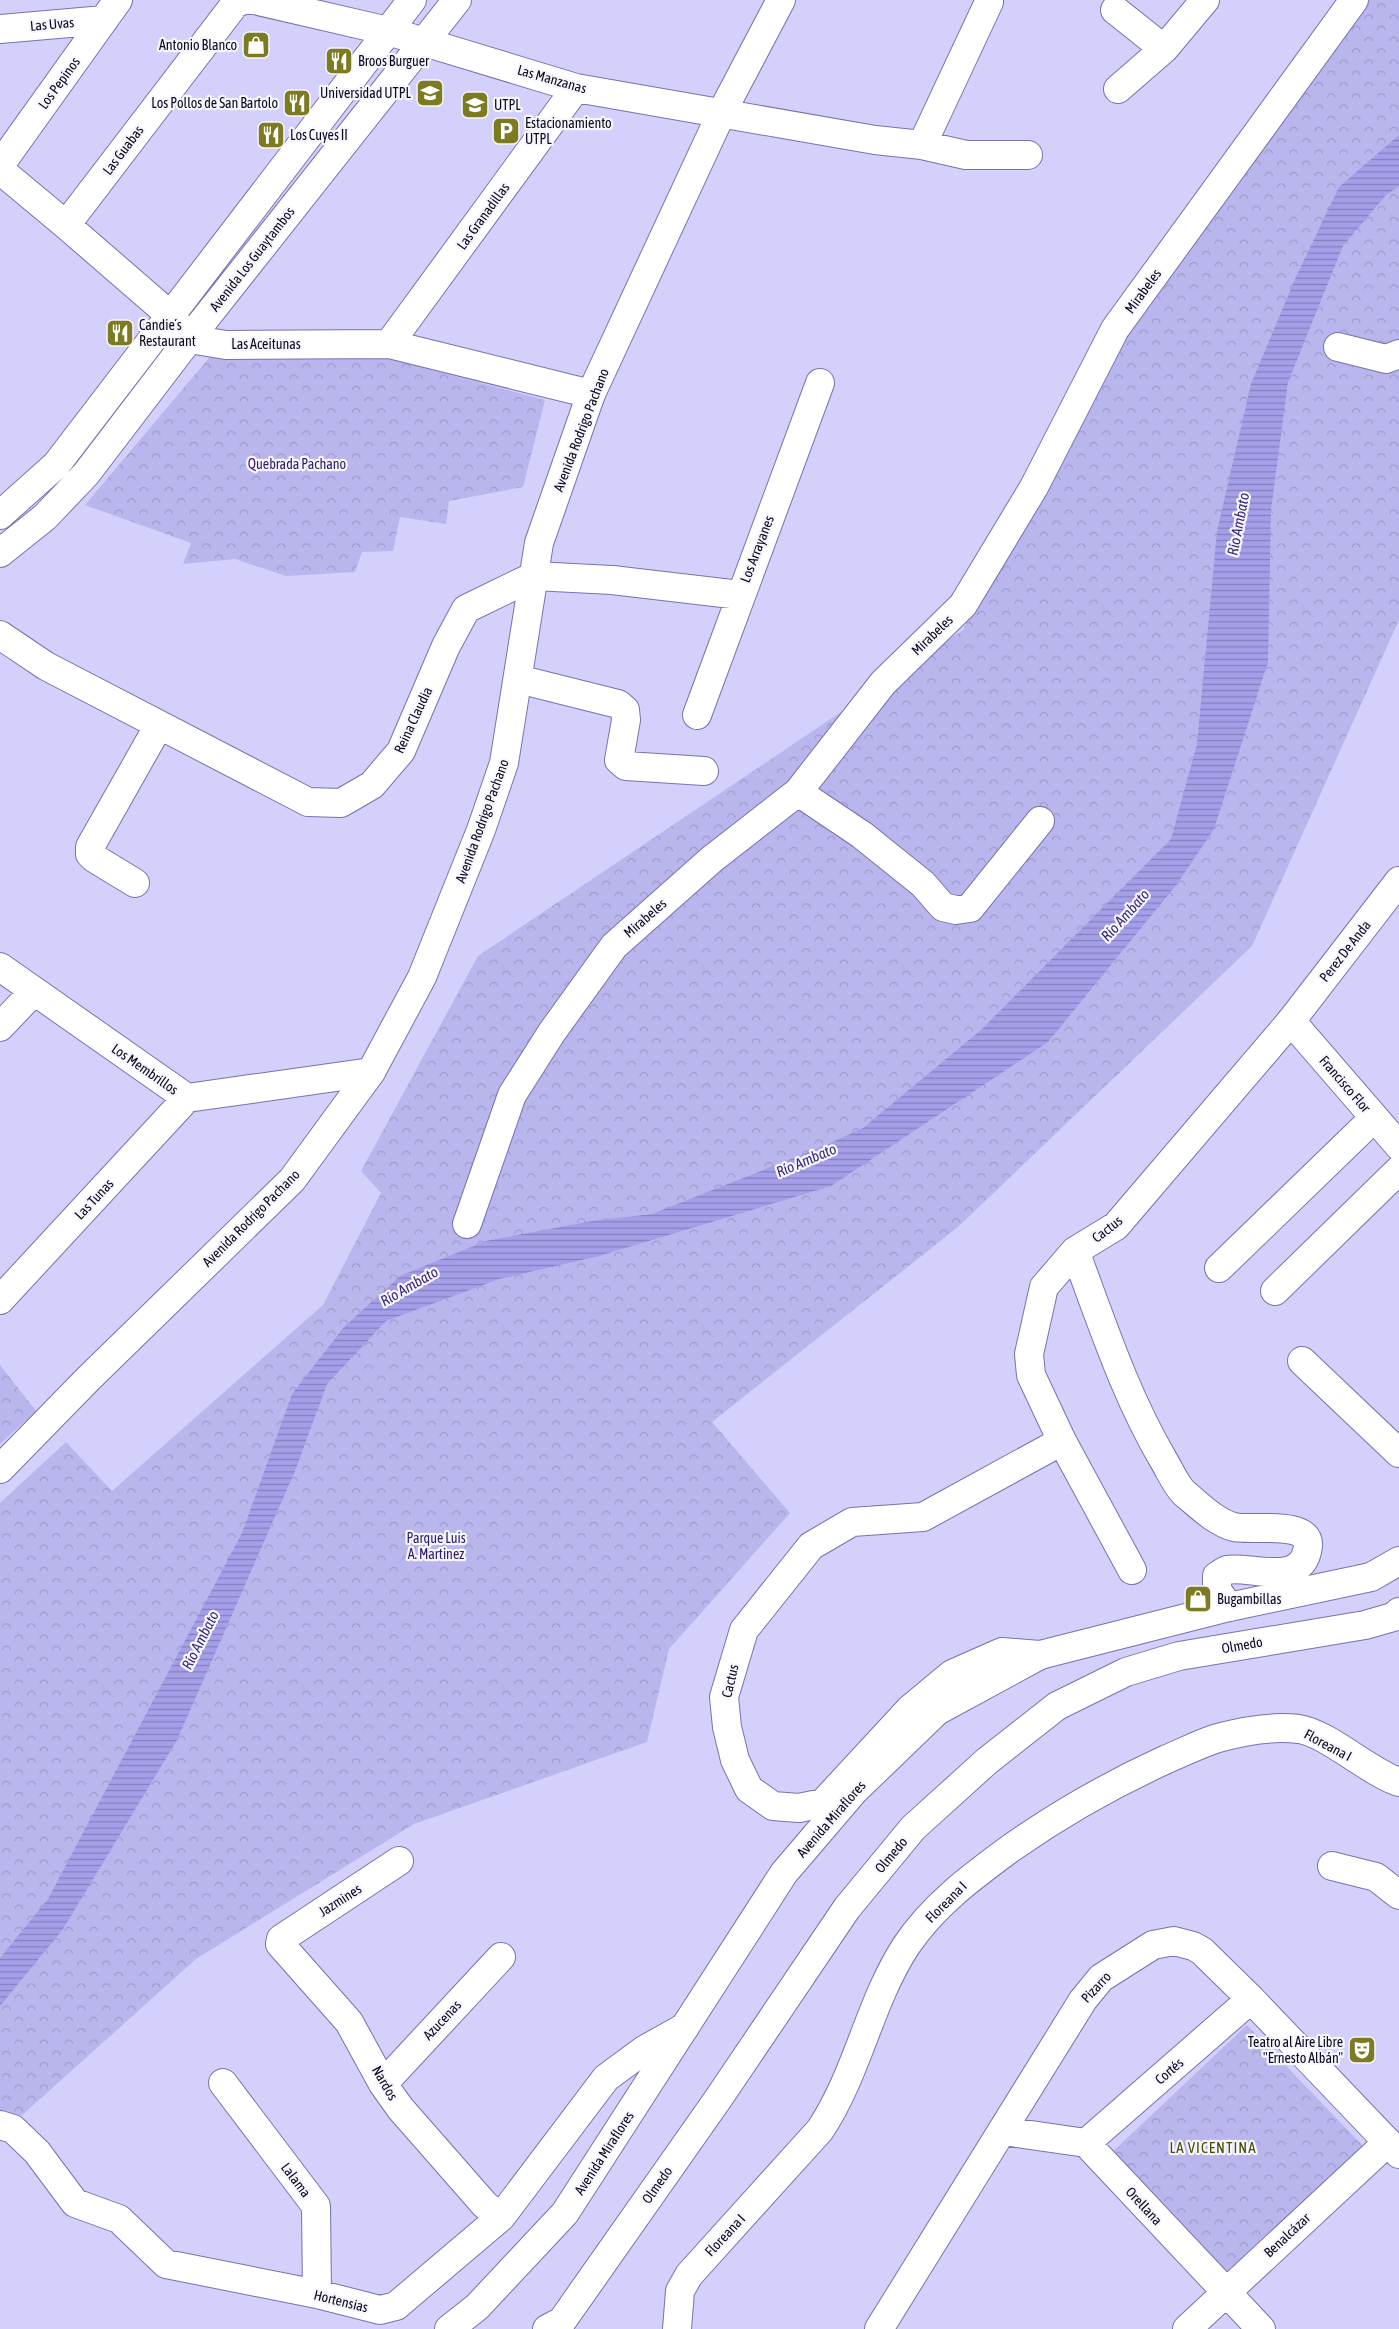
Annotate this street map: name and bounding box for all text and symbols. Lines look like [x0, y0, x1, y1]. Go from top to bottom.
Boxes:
street label: Las Uvas [29, 14, 75, 34]
shop icon: Antonio Blanco [241, 30, 271, 60]
place label: Antonio Blanco [159, 37, 237, 53]
restaurant icon: Broos Burguer [324, 46, 354, 76]
place label: Broos Burguer [358, 53, 430, 69]
street label: Los Pepinos [35, 54, 83, 112]
street label: Las Manzanas [516, 61, 589, 97]
school or university icon: Universidad UTPL [415, 78, 445, 108]
place label: Universidad UTPL [320, 85, 412, 101]
restaurant icon: Los Pollos de San Bartolo [282, 88, 312, 118]
school or university icon: UTPL [460, 90, 490, 120]
place label: Los Pollos de San Bartolo [151, 95, 278, 111]
place label: UTPL [494, 97, 521, 113]
place label: Estacionamiento UTPL [525, 115, 612, 147]
parking icon: Estacionamiento UTPL [491, 116, 521, 146]
restaurant icon: Los Cuyes II [256, 120, 286, 150]
street label: Las Guabas [99, 122, 147, 178]
place label: Los Cuyes II [290, 127, 348, 143]
street label: Las Granadillas [453, 179, 513, 253]
street label: Avenida Los Guaytambos [206, 204, 298, 314]
street label: Mirabeles [1122, 266, 1164, 316]
place label: Candie´s Restaurant [139, 317, 196, 349]
restaurant icon: Candie´s Restaurant [105, 318, 135, 348]
street label: Las Aceitunas [231, 336, 301, 352]
street label: Avenida Rodrigo Pachano [550, 366, 612, 494]
park label: Quebrada Pachano [248, 456, 346, 472]
water label: Río Ambato [1224, 491, 1252, 557]
street label: Los Arrayanes [737, 513, 777, 585]
street label: Mirabeles [908, 612, 956, 658]
street label: Reina Claudia [391, 684, 435, 756]
street label: Avenida Rodrigo Pachano [452, 757, 512, 885]
water label: Río Ambato [1097, 886, 1153, 944]
street label: Mirabeles [621, 895, 669, 941]
street label: Perez De Anda [1316, 917, 1374, 985]
street label: Los Membrillos [109, 1040, 181, 1098]
street label: Francisco Flor [1316, 1053, 1374, 1116]
water label: Río Ambato [773, 1140, 839, 1180]
street label: Avenida Rodrigo Pachano [199, 1166, 303, 1270]
street label: Las Tunas [71, 1176, 117, 1222]
street label: Cactus [1089, 1212, 1125, 1246]
water label: Río Ambato [377, 1263, 441, 1309]
park label: Parque Luis A. Martinez [406, 1530, 466, 1562]
shop icon: Bugambillas [1183, 1584, 1213, 1614]
place label: Bugambillas [1217, 1591, 1282, 1607]
water label: Río Ambato [178, 1608, 222, 1672]
street label: Olmedo [1220, 1634, 1264, 1656]
street label: Cactus [718, 1663, 742, 1699]
street label: Floreana I [1301, 1726, 1355, 1764]
street label: Avenida Miraflores [793, 1777, 869, 1861]
street label: Olmedo [872, 1834, 910, 1876]
street label: Floreana I [922, 1878, 970, 1926]
street label: Jazmines [316, 1880, 364, 1920]
street label: Pizarro [1078, 1968, 1114, 2006]
street label: Azucenas [420, 1997, 464, 2043]
place label: Teatro al Aire Libre "Ernesto Albán" [1248, 2034, 1343, 2066]
theatre icon: Teatro al Aire Libre "Ernesto Albán" [1347, 2035, 1377, 2065]
street label: Cortés [1152, 2054, 1186, 2088]
street label: Nardos [369, 2063, 401, 2103]
street label: Avenida Miraflores [571, 2108, 637, 2198]
district label: LA VICENTINA [1170, 2139, 1257, 2156]
street label: Lalama [278, 2160, 314, 2200]
street label: Olmedo [639, 2163, 675, 2207]
street label: Orellana [1122, 2184, 1166, 2228]
street label: Benalcázar [1261, 2209, 1314, 2260]
street label: Floreana I [702, 2211, 748, 2259]
street label: Hortensias [312, 2287, 370, 2315]

